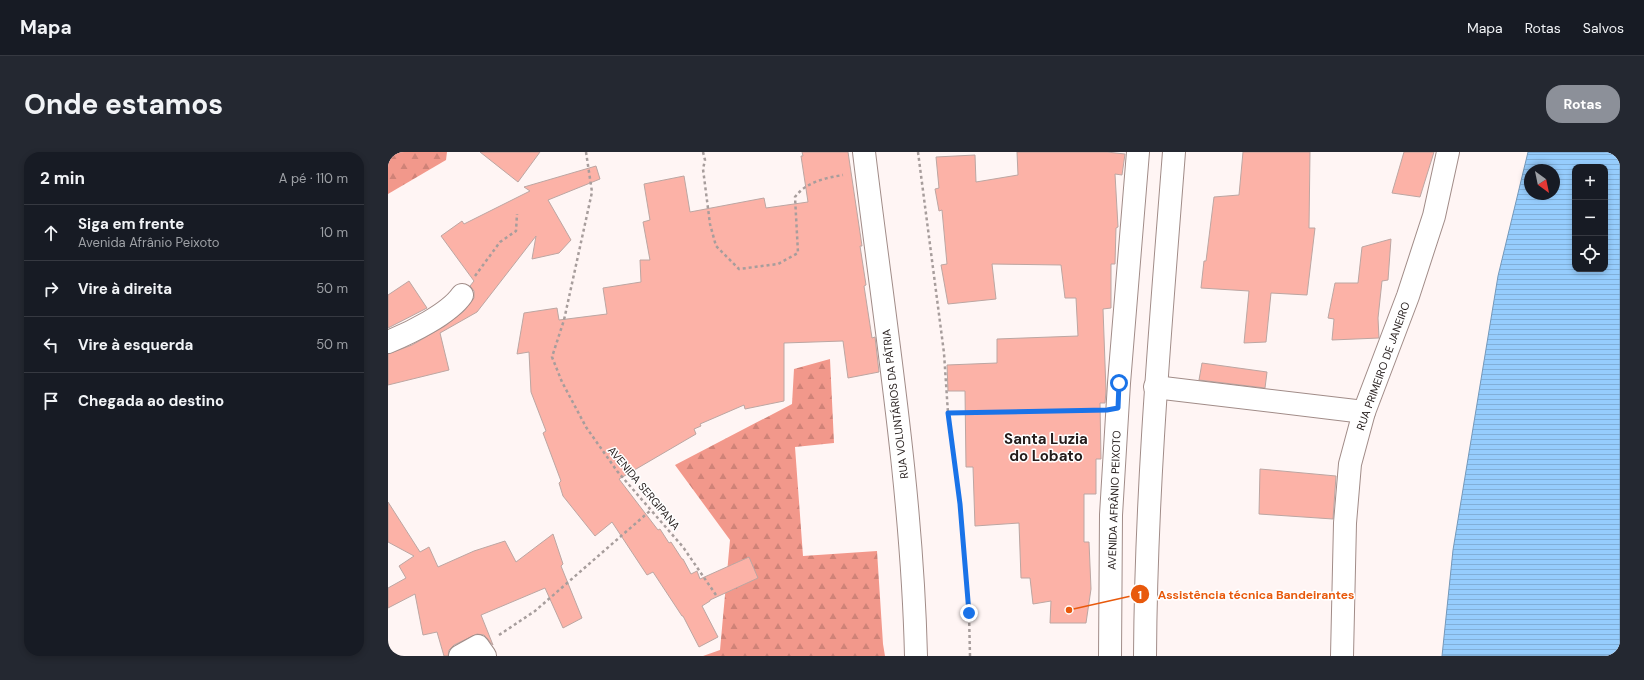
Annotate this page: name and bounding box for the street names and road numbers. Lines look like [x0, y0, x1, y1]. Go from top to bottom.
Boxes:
street label: RUA PRIMEIRO DE JANEIRO [1353, 300, 1413, 432]
street label: RUA VOLUNTÁRIOS DA PÁTRIA [879, 328, 911, 480]
street label: AVENIDA AFRÂNIO PEIXOTO [1105, 430, 1123, 570]
street label: AVENIDA SERGIPANA [605, 443, 683, 533]

